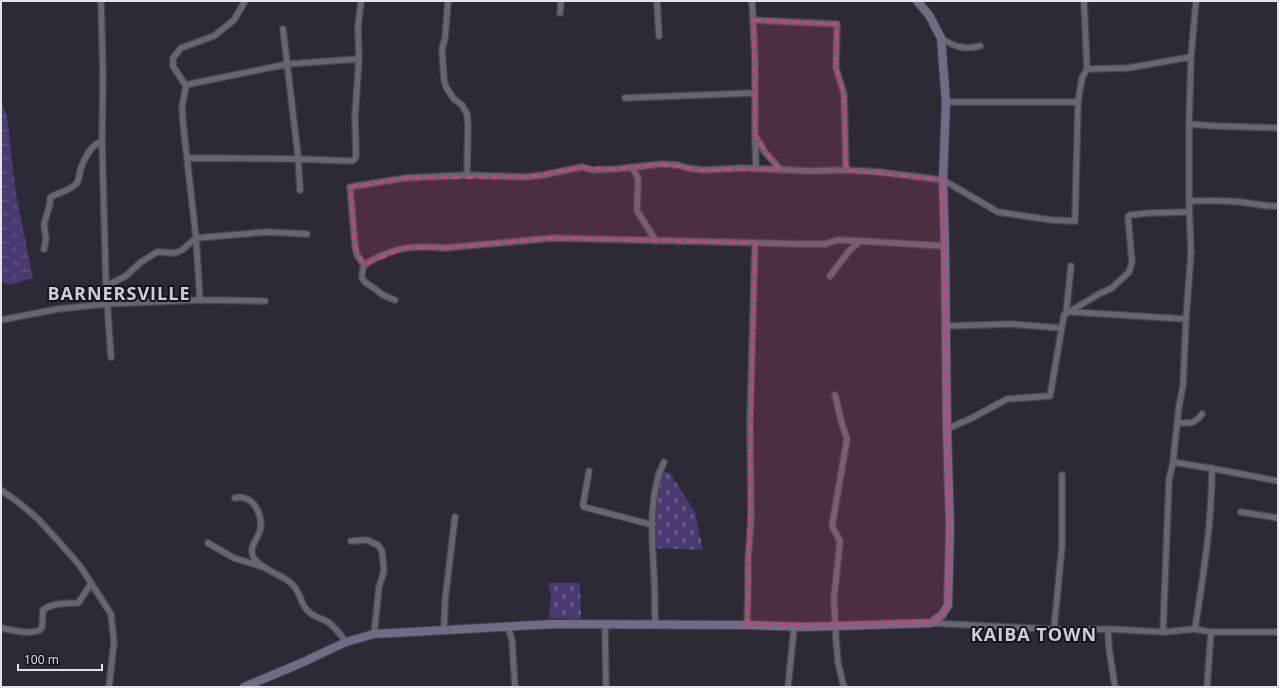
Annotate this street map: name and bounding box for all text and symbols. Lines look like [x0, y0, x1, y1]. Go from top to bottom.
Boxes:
district label: BARNERSVILLE [48, 281, 190, 305]
district label: KAIBA TOWN [971, 622, 1097, 646]
scale bar [18, 646, 102, 672]
text: 100 m [24, 651, 59, 668]

